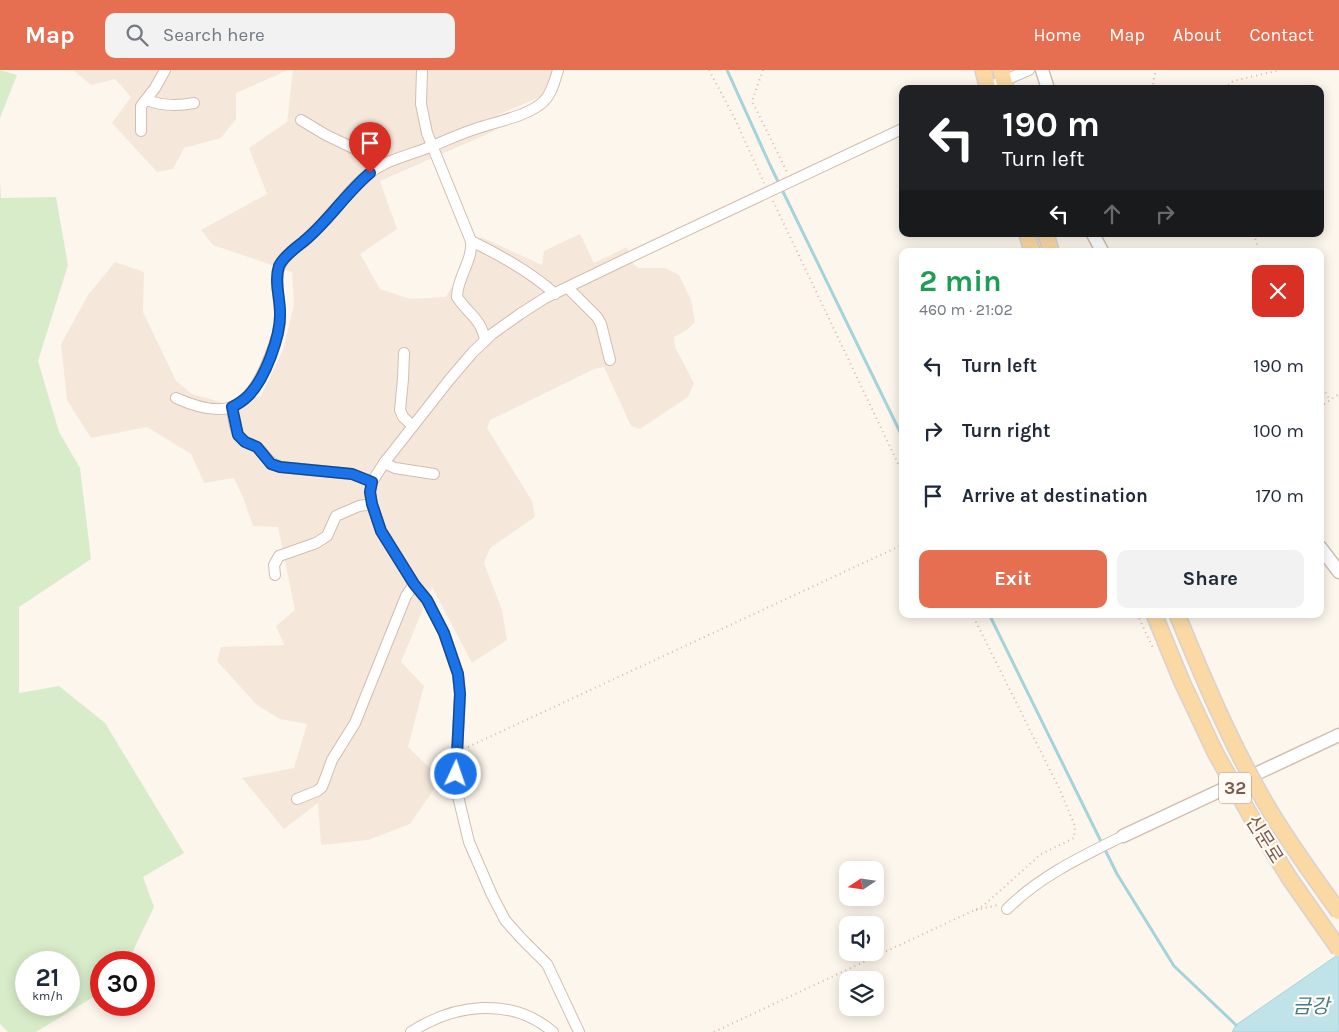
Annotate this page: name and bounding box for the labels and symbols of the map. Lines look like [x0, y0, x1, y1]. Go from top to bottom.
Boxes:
pin [349, 122, 391, 173]
position arrow [429, 747, 481, 799]
road number: 32 [1219, 772, 1251, 804]
street label: 신문로 [1241, 811, 1287, 868]
north arrow [839, 861, 884, 906]
speed limit sign: 30 [90, 951, 155, 1016]
water label: 금강 [1293, 995, 1332, 1018]

